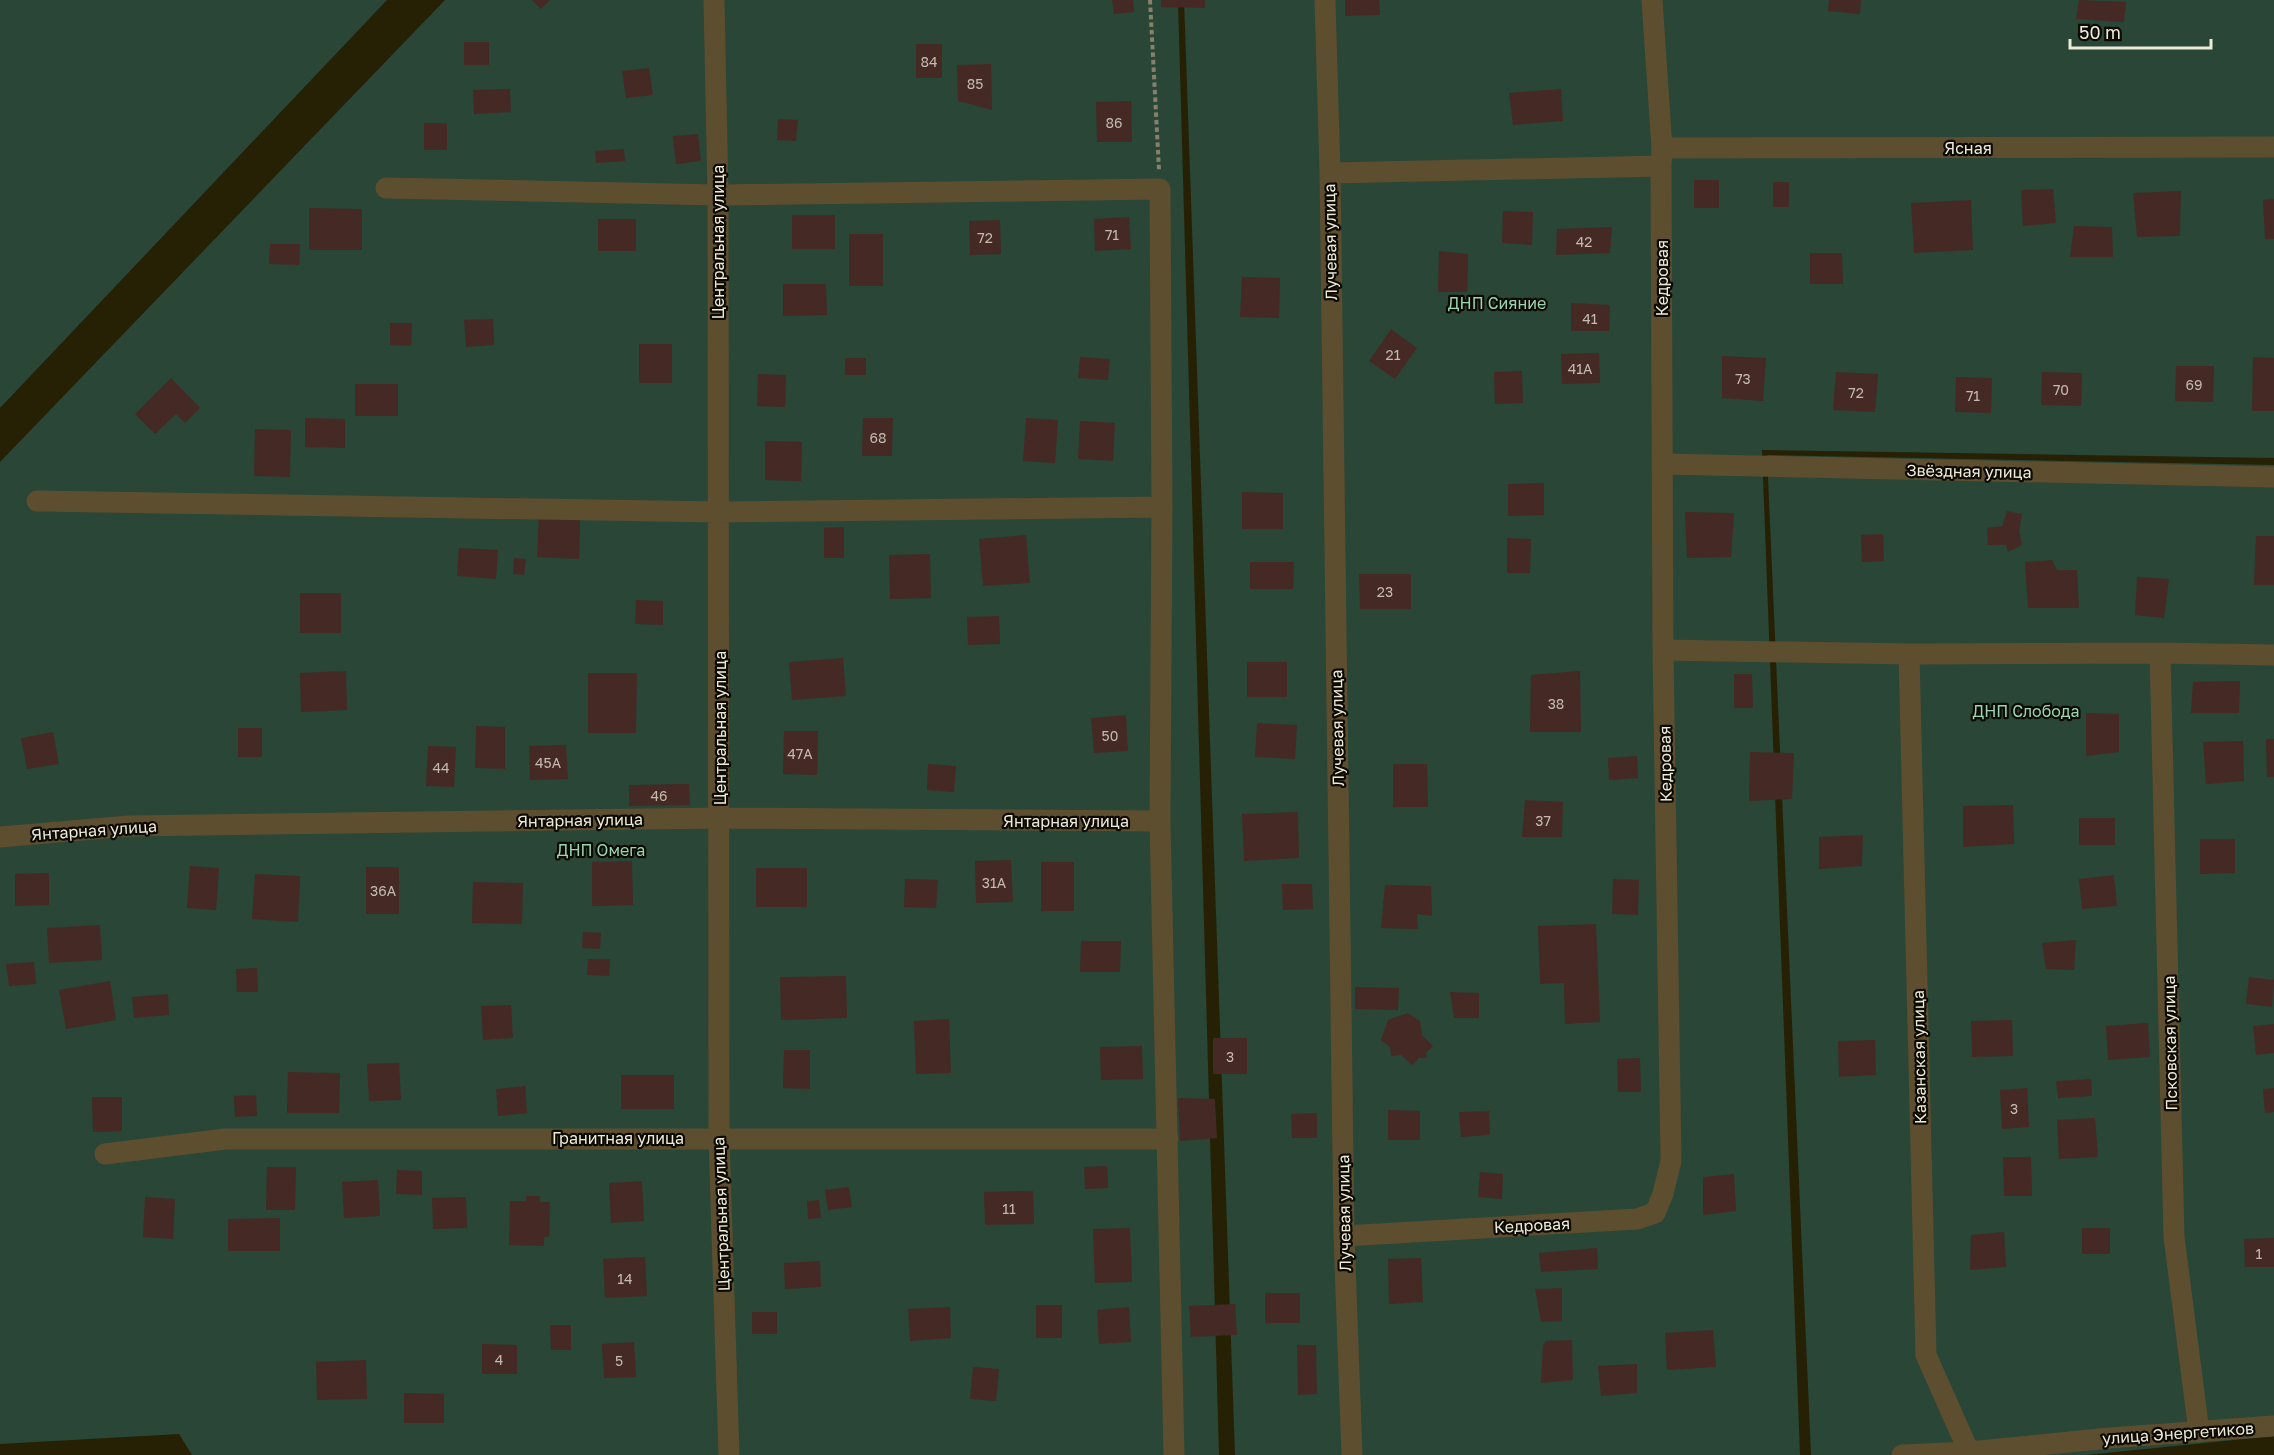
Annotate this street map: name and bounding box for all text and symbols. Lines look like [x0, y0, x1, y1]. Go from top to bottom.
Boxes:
scale bar [2070, 12, 2211, 50]
text: 50 m [2079, 21, 2121, 43]
house number: 84 [920, 53, 938, 70]
house number: 85 [967, 75, 983, 92]
house number: 86 [1105, 114, 1123, 131]
street label: Ясная [1944, 138, 1992, 158]
street label: Центральная улица [708, 165, 728, 319]
street label: Лучевая улица [1319, 183, 1341, 301]
house number: 71 [1105, 226, 1119, 243]
house number: 72 [977, 229, 993, 246]
house number: 42 [1576, 233, 1592, 250]
street label: Кедровая [1652, 240, 1672, 316]
park label: ДНП Сияние [1448, 293, 1546, 313]
house number: 41 [1582, 310, 1598, 327]
house number: 21 [1386, 346, 1401, 363]
house number: 41А [1568, 360, 1593, 377]
house number: 73 [1735, 370, 1751, 387]
house number: 69 [2186, 376, 2202, 393]
house number: 70 [2053, 381, 2069, 398]
house number: 72 [1848, 384, 1864, 401]
house number: 71 [1966, 387, 1980, 404]
house number: 68 [869, 429, 887, 446]
street label: Звёздная улица [1906, 460, 2032, 482]
house number: 23 [1377, 583, 1393, 600]
street label: Центральная улица [710, 651, 730, 805]
street label: Лучевая улица [1326, 669, 1348, 787]
house number: 38 [1548, 695, 1564, 712]
park label: ДНП Слобода [1972, 701, 2080, 721]
street label: Кедровая [1654, 726, 1676, 802]
house number: 50 [1102, 727, 1118, 744]
house number: 47А [787, 745, 813, 762]
house number: 45А [535, 754, 562, 771]
house number: 44 [432, 759, 450, 776]
house number: 46 [650, 787, 668, 804]
street label: Янтарная улица [517, 809, 643, 831]
street label: Янтарная улица [1003, 811, 1129, 831]
house number: 37 [1535, 812, 1551, 829]
street label: Янтарная улица [30, 816, 158, 844]
park label: ДНП Омега [557, 840, 645, 860]
house number: 31А [982, 874, 1007, 891]
house number: 36А [370, 882, 397, 899]
street label: Псковская улица [2159, 975, 2181, 1111]
street label: Казанская улица [1908, 990, 1930, 1124]
house number: 3 [1226, 1048, 1234, 1065]
house number: 3 [2010, 1100, 2018, 1117]
street label: Гранитная улица [552, 1128, 684, 1148]
street label: Центральная улица [708, 1136, 734, 1292]
street label: Лучевая улица [1333, 1154, 1355, 1272]
house number: 11 [1002, 1200, 1016, 1217]
street label: Кедровая [1493, 1213, 1571, 1237]
house number: 1 [2256, 1245, 2263, 1262]
house number: 14 [617, 1270, 633, 1287]
house number: 4 [495, 1351, 503, 1368]
house number: 5 [615, 1352, 623, 1369]
street label: улица Энергетиков [2101, 1418, 2255, 1448]

